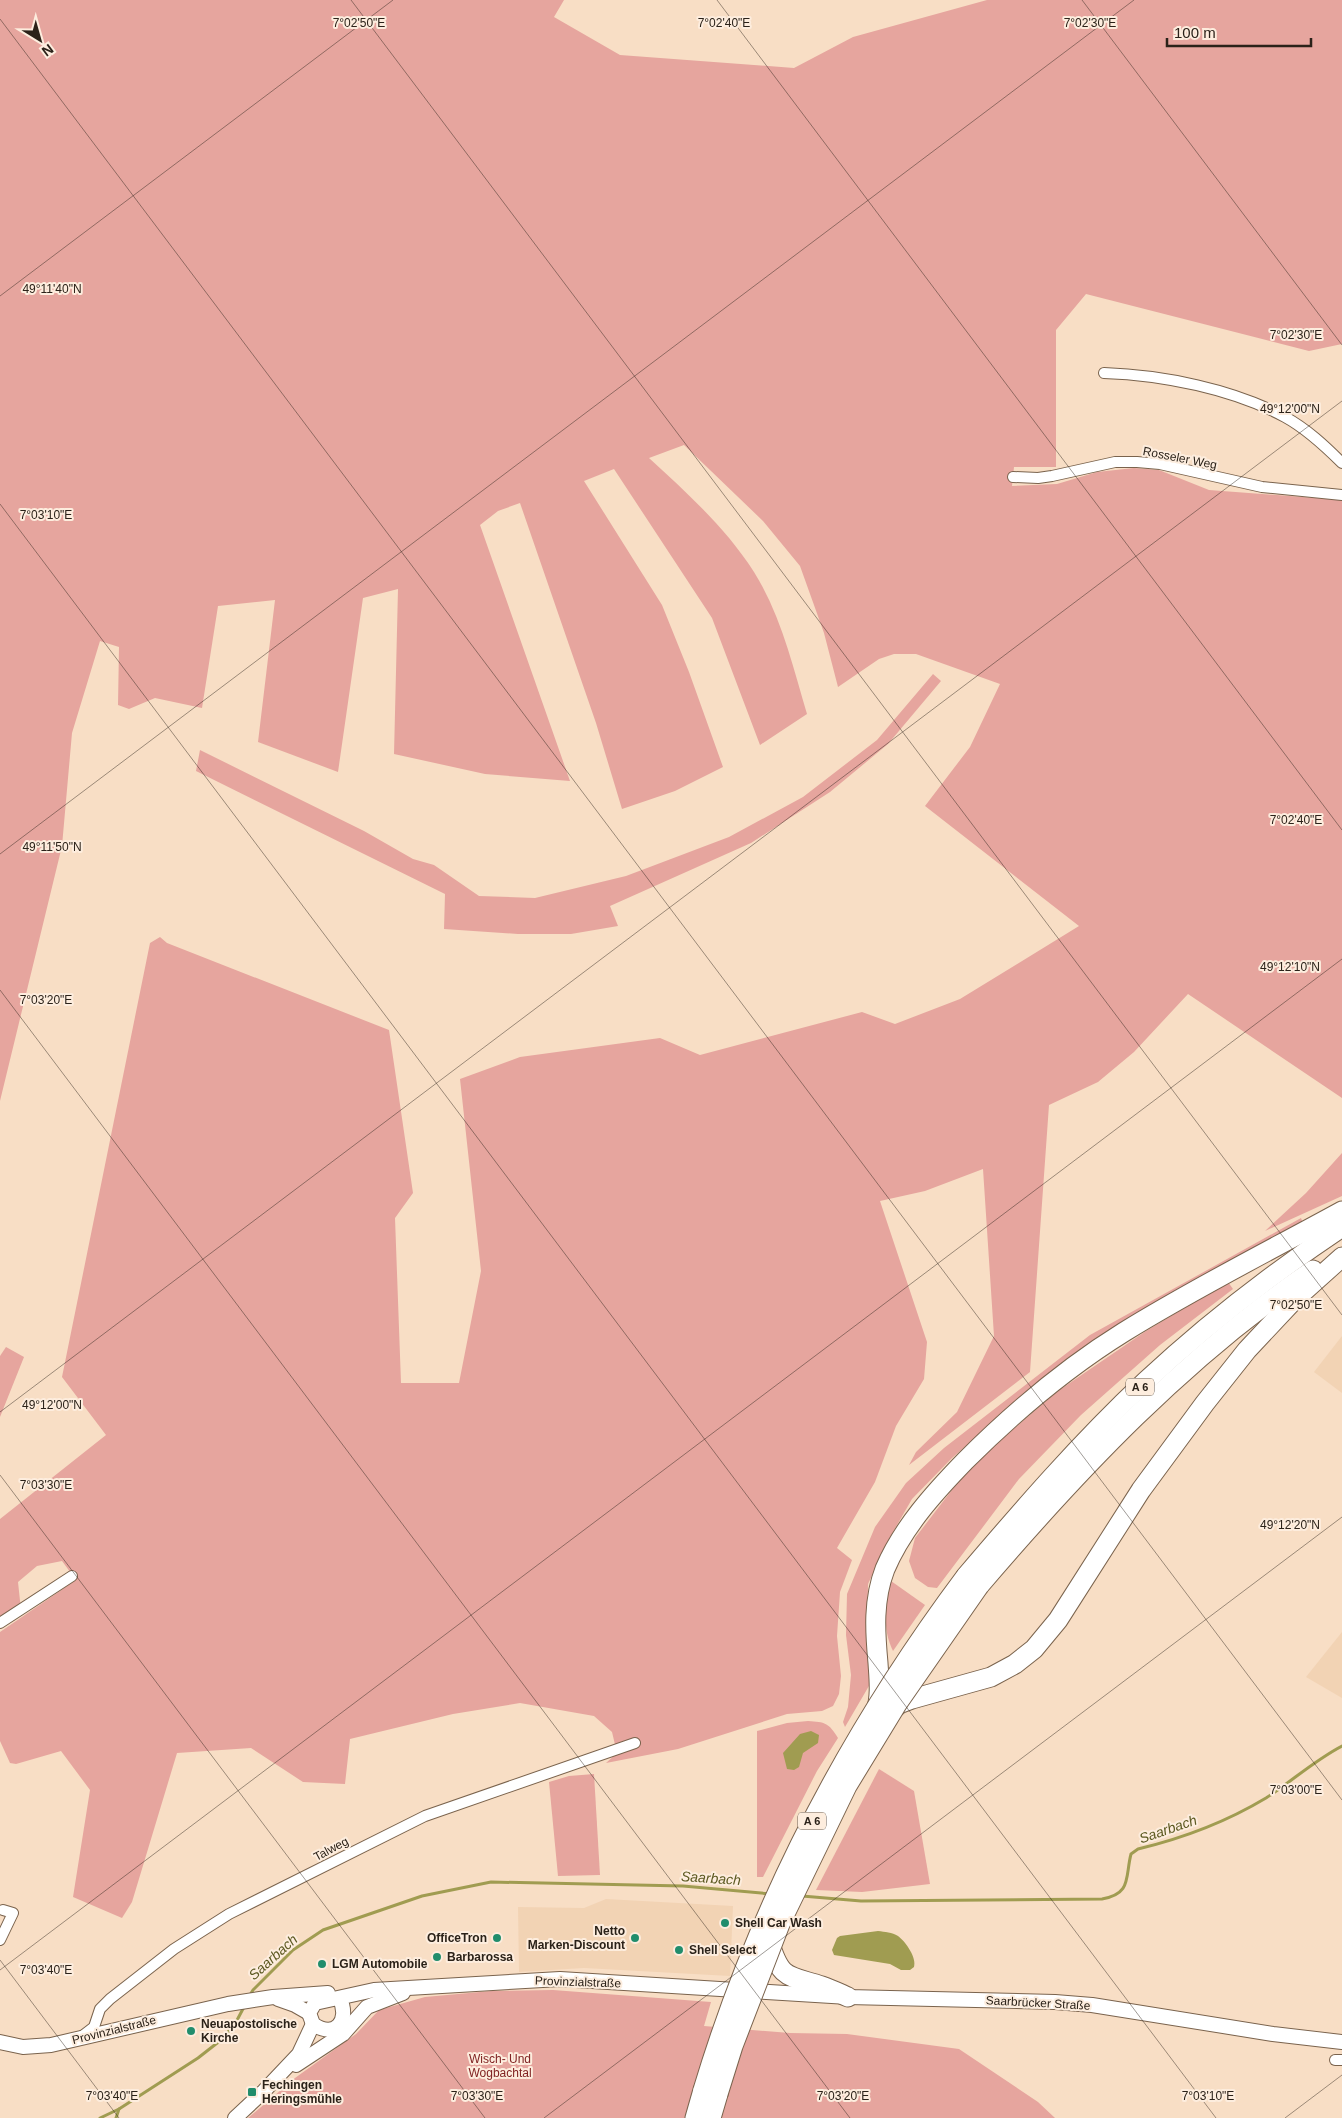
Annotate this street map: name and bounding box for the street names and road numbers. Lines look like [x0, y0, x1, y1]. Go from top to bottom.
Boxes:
street label: Rosseler Weg [1142, 444, 1218, 472]
road number: A 6 [1126, 1378, 1154, 1395]
road number: A 6 [798, 1812, 826, 1830]
street label: Talweg [311, 1834, 351, 1864]
street label: Provinzialstraße [535, 1974, 622, 1991]
street label: Saarbrücker Straße [985, 1993, 1091, 2013]
street label: Provinzialstraße [71, 2013, 158, 2047]

